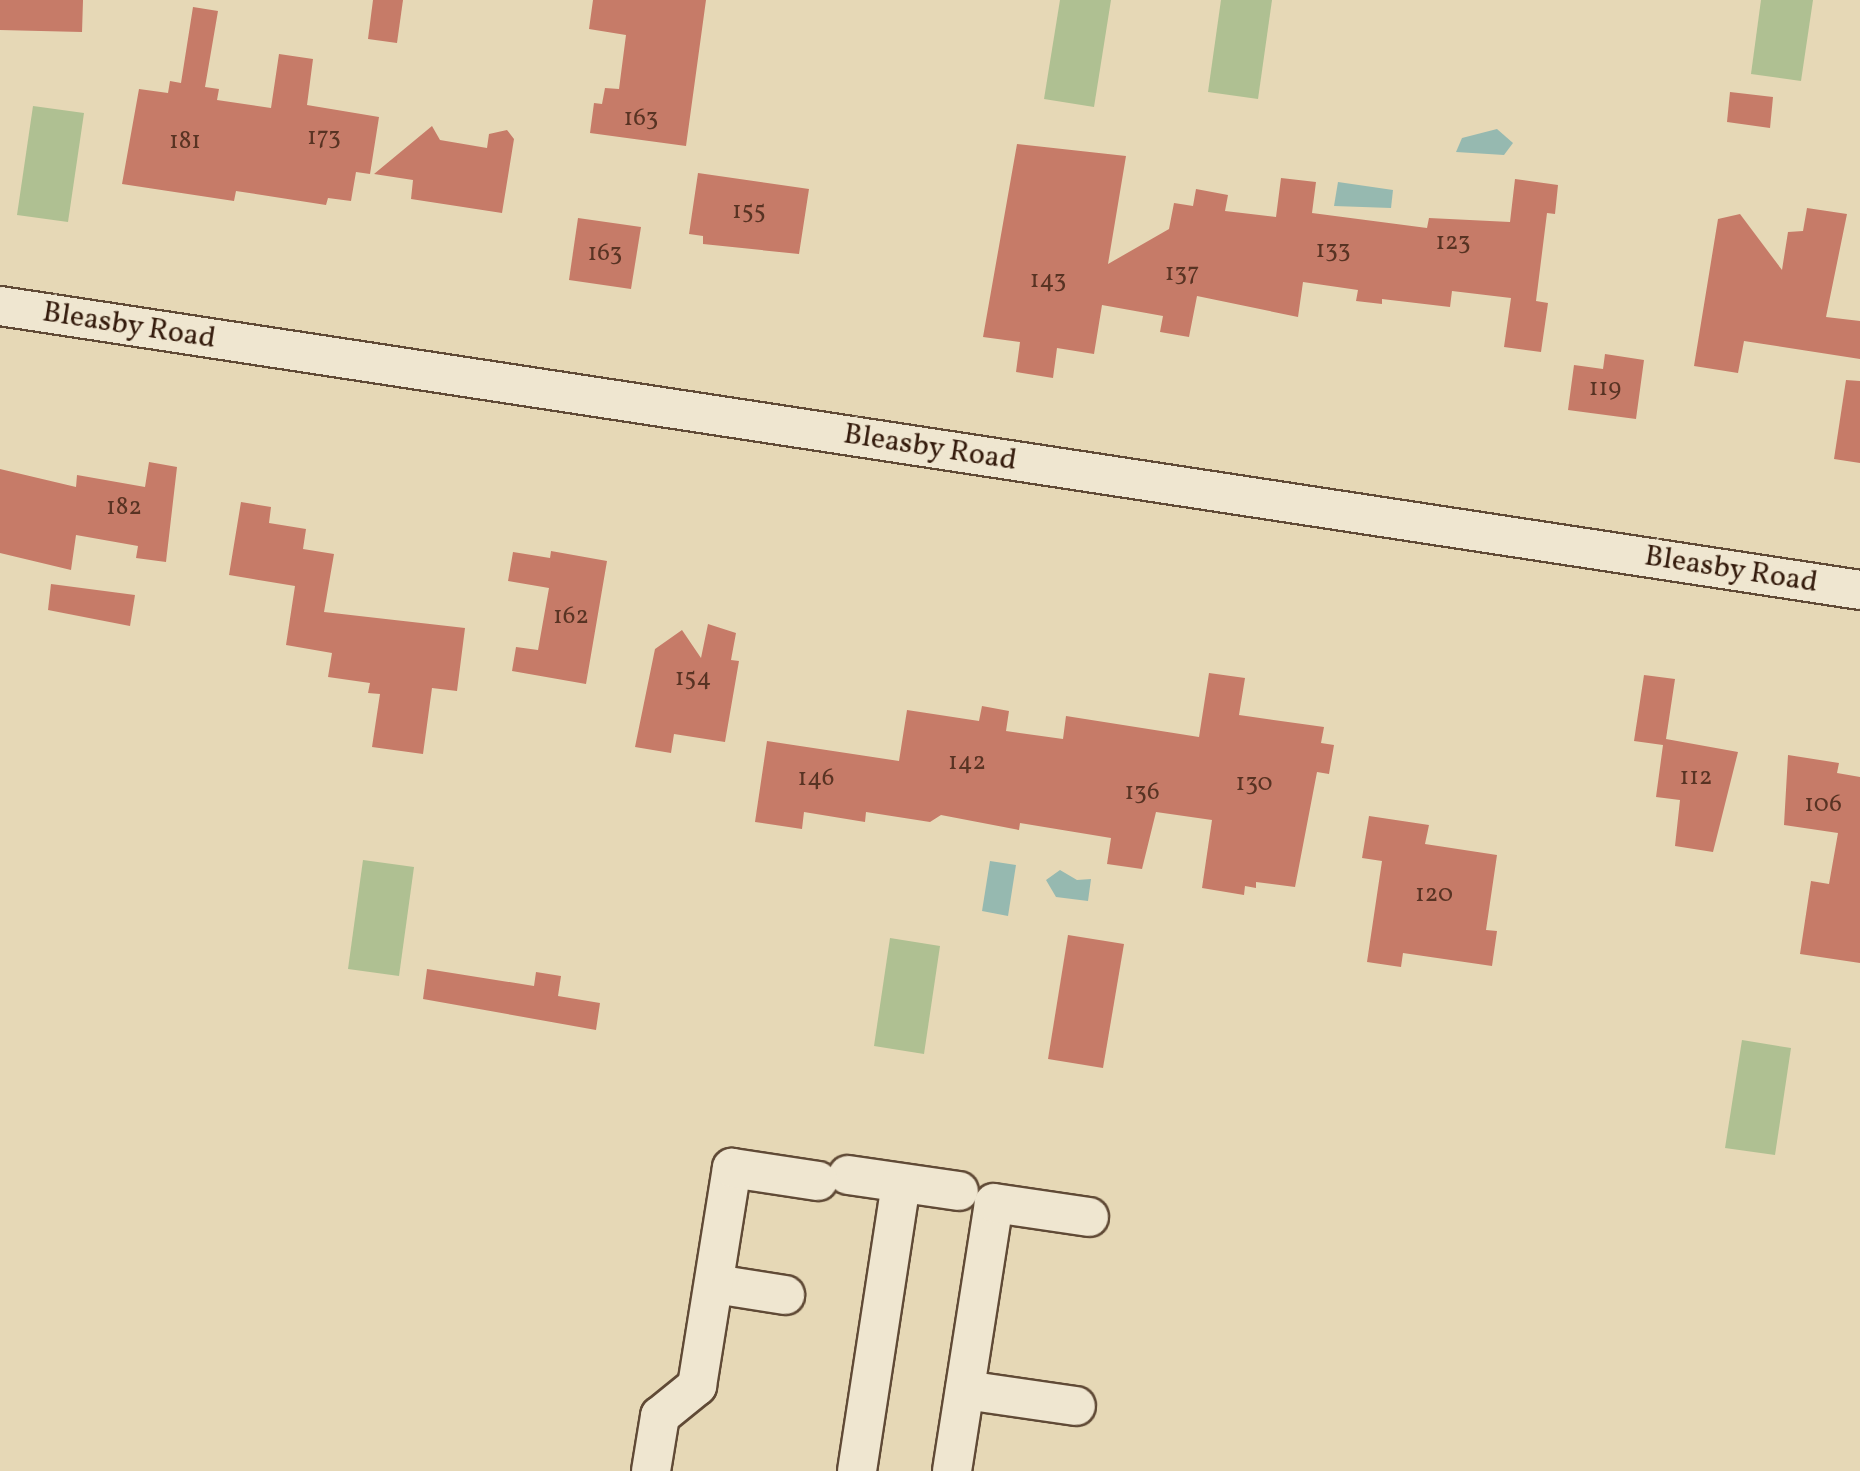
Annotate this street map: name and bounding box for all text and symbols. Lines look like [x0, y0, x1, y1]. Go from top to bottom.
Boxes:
house number: 163 [624, 104, 658, 134]
house number: 173 [307, 123, 341, 153]
house number: 181 [169, 127, 201, 157]
house number: 155 [732, 197, 766, 227]
house number: 123 [1435, 228, 1471, 258]
house number: 133 [1315, 236, 1351, 266]
house number: 163 [588, 239, 622, 269]
house number: 137 [1165, 259, 1199, 289]
house number: 143 [1030, 266, 1066, 296]
street label: Bleasby Road [39, 294, 219, 358]
house number: 119 [1589, 374, 1621, 404]
street label: Bleasby Road [840, 416, 1020, 480]
house number: 182 [106, 493, 142, 523]
street label: Bleasby Road [1641, 538, 1821, 602]
house number: 162 [553, 602, 589, 632]
house number: 154 [675, 664, 711, 694]
house number: 142 [948, 748, 986, 778]
house number: 112 [1680, 763, 1712, 793]
house number: 146 [797, 764, 835, 794]
house number: 130 [1235, 769, 1273, 799]
house number: 136 [1124, 778, 1160, 808]
house number: 106 [1804, 790, 1842, 820]
house number: 120 [1415, 880, 1453, 910]

